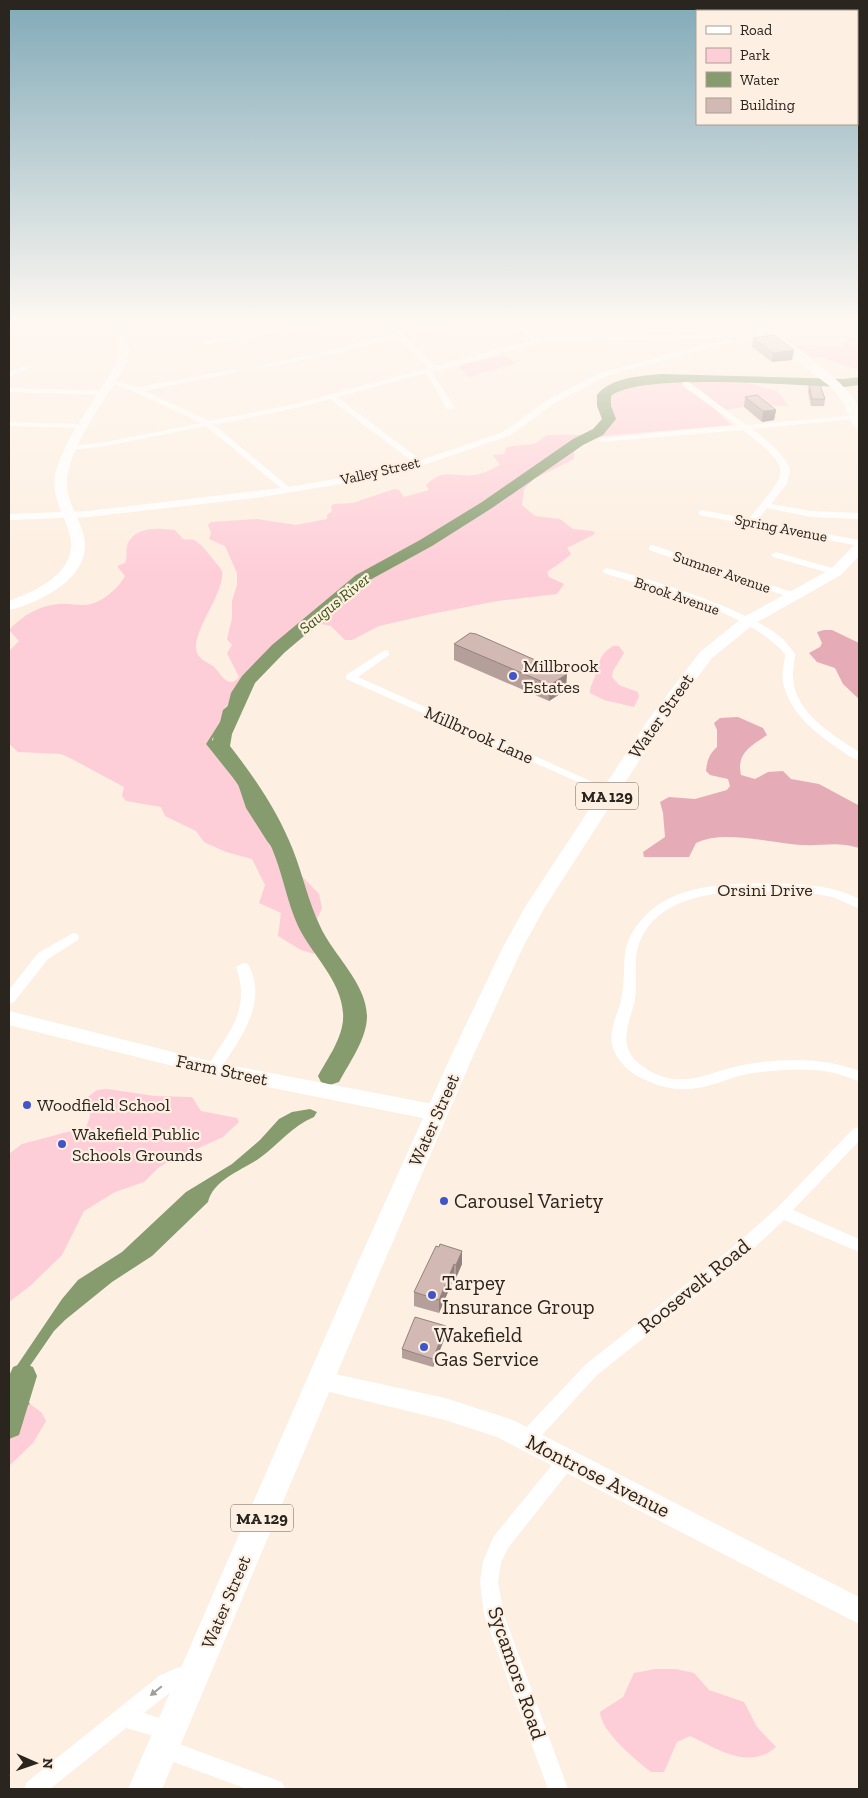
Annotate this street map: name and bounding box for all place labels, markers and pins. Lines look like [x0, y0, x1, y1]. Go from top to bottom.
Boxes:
place label: Millbrook Estates [523, 655, 599, 698]
marker: Millbrook Estates [507, 670, 519, 682]
place label: Woodfield School [37, 1094, 170, 1116]
marker: Woodfield School [21, 1099, 33, 1111]
place label: Wakefield Public Schools Grounds [72, 1123, 203, 1166]
marker: Wakefield Public Schools Grounds [56, 1138, 68, 1150]
place label: Carousel Variety [454, 1188, 604, 1213]
marker: Carousel Variety [438, 1195, 450, 1207]
place label: Tarpey Insurance Group [442, 1270, 595, 1319]
marker: Tarpey Insurance Group [426, 1289, 438, 1301]
place label: Wakefield Gas Service [434, 1322, 539, 1371]
marker: Wakefield Gas Service [418, 1341, 430, 1353]

